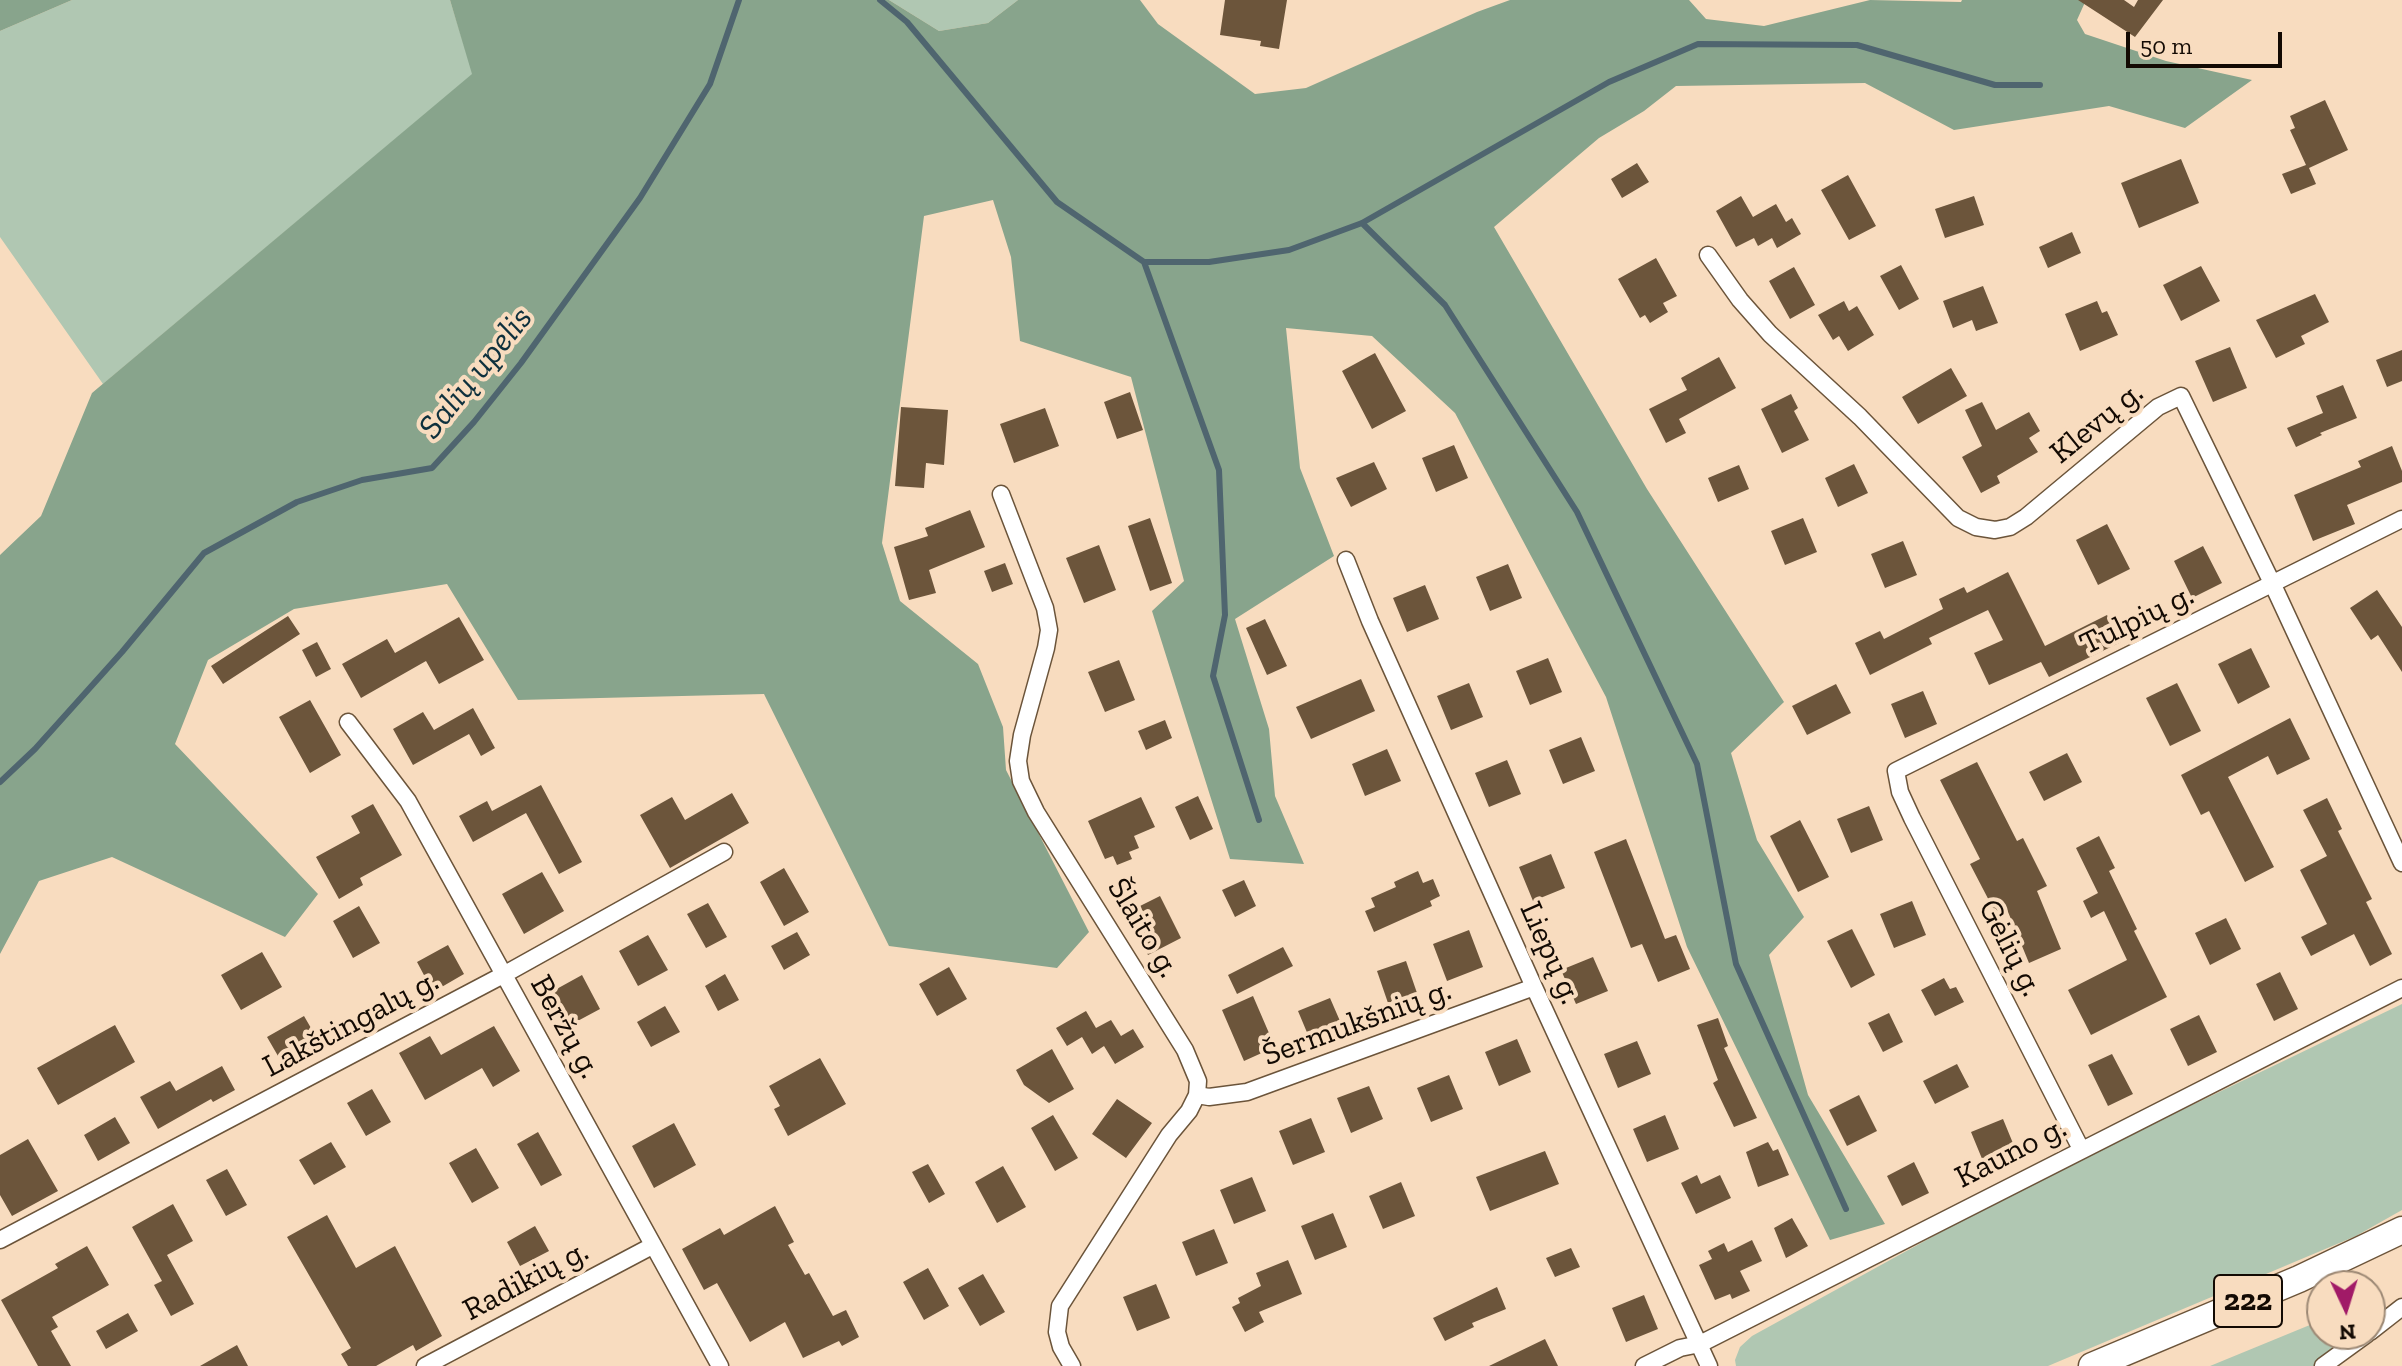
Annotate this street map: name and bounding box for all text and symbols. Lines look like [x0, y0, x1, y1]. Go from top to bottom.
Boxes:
scale bar [2130, 16, 2286, 66]
text: 50 m [2140, 31, 2192, 60]
water label: Salių upelis [410, 299, 542, 447]
street label: Klevų g. [2043, 374, 2151, 472]
street label: Tulpių g. [2074, 576, 2200, 664]
street label: Šlaito g. [1098, 871, 1188, 985]
street label: Gėlių g. [1969, 893, 2051, 1003]
street label: Liepų g. [1510, 896, 1590, 1010]
street label: Lakštingalų g. [257, 962, 445, 1086]
street label: Beržų g. [521, 969, 609, 1085]
street label: Šermukšnių g. [1257, 971, 1457, 1075]
street label: Kauno g. [1949, 1109, 2073, 1197]
street label: Radikių g. [457, 1232, 595, 1330]
north arrow [2306, 1270, 2386, 1350]
road number: 222 [2214, 1275, 2282, 1327]
text: N [2338, 1318, 2357, 1346]

